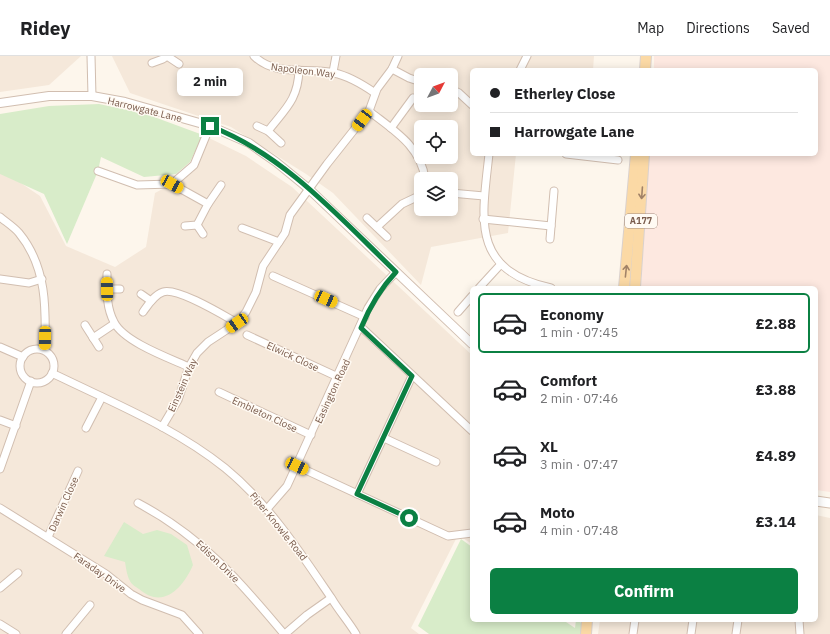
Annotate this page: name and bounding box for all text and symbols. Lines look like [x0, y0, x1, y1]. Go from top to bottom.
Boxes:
text: Ridey [20, 16, 70, 40]
text: Map [637, 19, 664, 37]
text: Directions [686, 19, 750, 37]
text: Saved [772, 19, 810, 37]
street label: Napoleon Way [270, 60, 336, 81]
callout: 2 min [177, 68, 243, 96]
north arrow [414, 68, 458, 112]
map controls [414, 68, 458, 216]
text: 2 min [193, 73, 227, 90]
text: Etherley Close [514, 84, 615, 103]
street label: Harrowgate Lane [106, 94, 184, 125]
car [350, 107, 374, 133]
route end [201, 117, 219, 135]
button: locate [414, 120, 458, 164]
text: Harrowgate Lane [514, 122, 634, 141]
button: layers [414, 172, 458, 216]
car [159, 173, 185, 195]
one-way arrow [639, 186, 646, 199]
road number: A177 [625, 214, 657, 228]
one-way arrow [622, 265, 630, 278]
car [101, 277, 113, 301]
car [313, 289, 339, 309]
icon: car [492, 305, 528, 341]
text: Economy [540, 305, 604, 324]
car [224, 311, 250, 335]
text: £2.88 [756, 314, 796, 333]
text: 1 min · 07:45 [540, 324, 618, 341]
car [39, 326, 51, 350]
street label: Elwick Close [265, 339, 321, 374]
street label: Einstein Way [165, 356, 200, 414]
street label: Easington Road [312, 357, 353, 426]
icon: car [492, 371, 528, 407]
text: Comfort [540, 371, 597, 390]
text: £3.88 [756, 380, 796, 399]
text: 2 min · 07:46 [540, 390, 618, 407]
street label: Embleton Close [230, 394, 300, 435]
icon: car [492, 437, 528, 473]
text: XL [540, 437, 558, 456]
text: £4.89 [756, 446, 796, 465]
car [284, 455, 310, 477]
text: 3 min · 07:47 [540, 456, 618, 473]
street label: Darwin Close [46, 474, 82, 534]
street label: Piper Knowle Road [247, 489, 310, 563]
icon: car [492, 503, 528, 539]
text: Moto [540, 503, 575, 522]
route start [400, 509, 418, 527]
text: £3.14 [756, 512, 796, 531]
text: 4 min · 07:48 [540, 522, 618, 539]
street label: Edison Drive [193, 537, 243, 586]
street label: Faraday Drive [71, 550, 129, 596]
button: Confirm [490, 568, 798, 614]

